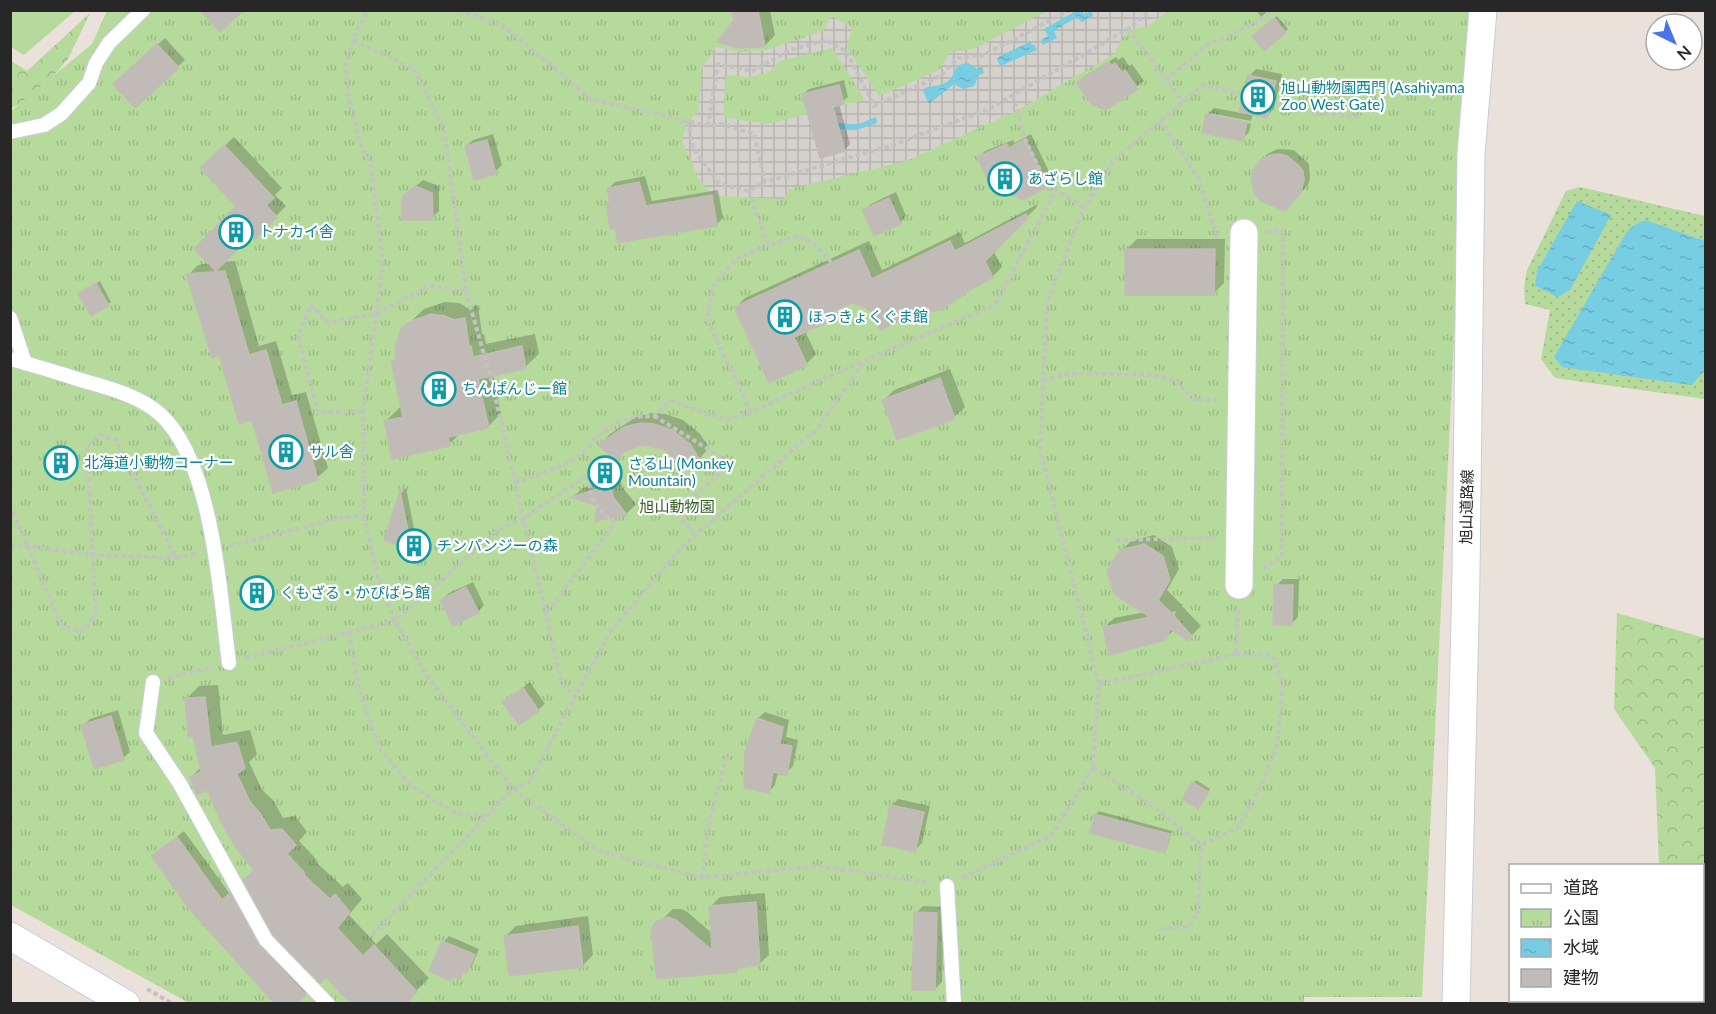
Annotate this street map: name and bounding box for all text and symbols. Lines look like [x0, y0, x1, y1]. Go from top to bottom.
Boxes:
north arrow [1644, 12, 1704, 72]
text: N [1674, 42, 1696, 64]
place label: 旭山動物園西門 (Asahiyama Zoo West Gate) [1281, 78, 1465, 113]
building icon: 旭山動物園西門 (Asahiyama Zoo West Gate) [1240, 79, 1276, 115]
building icon: あざらし館 [987, 161, 1023, 197]
place label: あざらし館 [1028, 169, 1103, 187]
building icon: トナカイ舎 [218, 214, 254, 250]
place label: トナカイ舎 [259, 222, 334, 240]
building icon: ほっきょくぐま館 [767, 299, 803, 335]
place label: ほっきょくぐま館 [808, 307, 928, 325]
building icon: ちんぱんじー館 [421, 371, 457, 407]
place label: ちんぱんじー館 [462, 379, 567, 397]
building icon: サル舎 [268, 434, 304, 470]
place label: サル舎 [309, 442, 354, 460]
building icon: 北海道小動物コーナー [43, 445, 79, 481]
place label: 北海道小動物コーナー [84, 453, 234, 471]
place label: さる山 (Monkey Mountain) [628, 454, 734, 489]
building icon: さる山 (Monkey Mountain) [587, 455, 623, 491]
street label: 旭山道路線 [1456, 469, 1476, 545]
park label: 旭山動物園 [639, 497, 715, 515]
building icon: チンパンジーの森 [396, 528, 432, 564]
place label: チンパンジーの森 [437, 536, 558, 554]
building icon: くもざる・かぴばら館 [239, 575, 275, 611]
place label: くもざる・かぴばら館 [280, 583, 430, 601]
legend [1509, 864, 1704, 1002]
text: 道路 [1563, 876, 1599, 898]
text: 公園 [1563, 906, 1599, 928]
text: 水域 [1563, 936, 1599, 958]
text: 建物 [1563, 966, 1599, 988]

